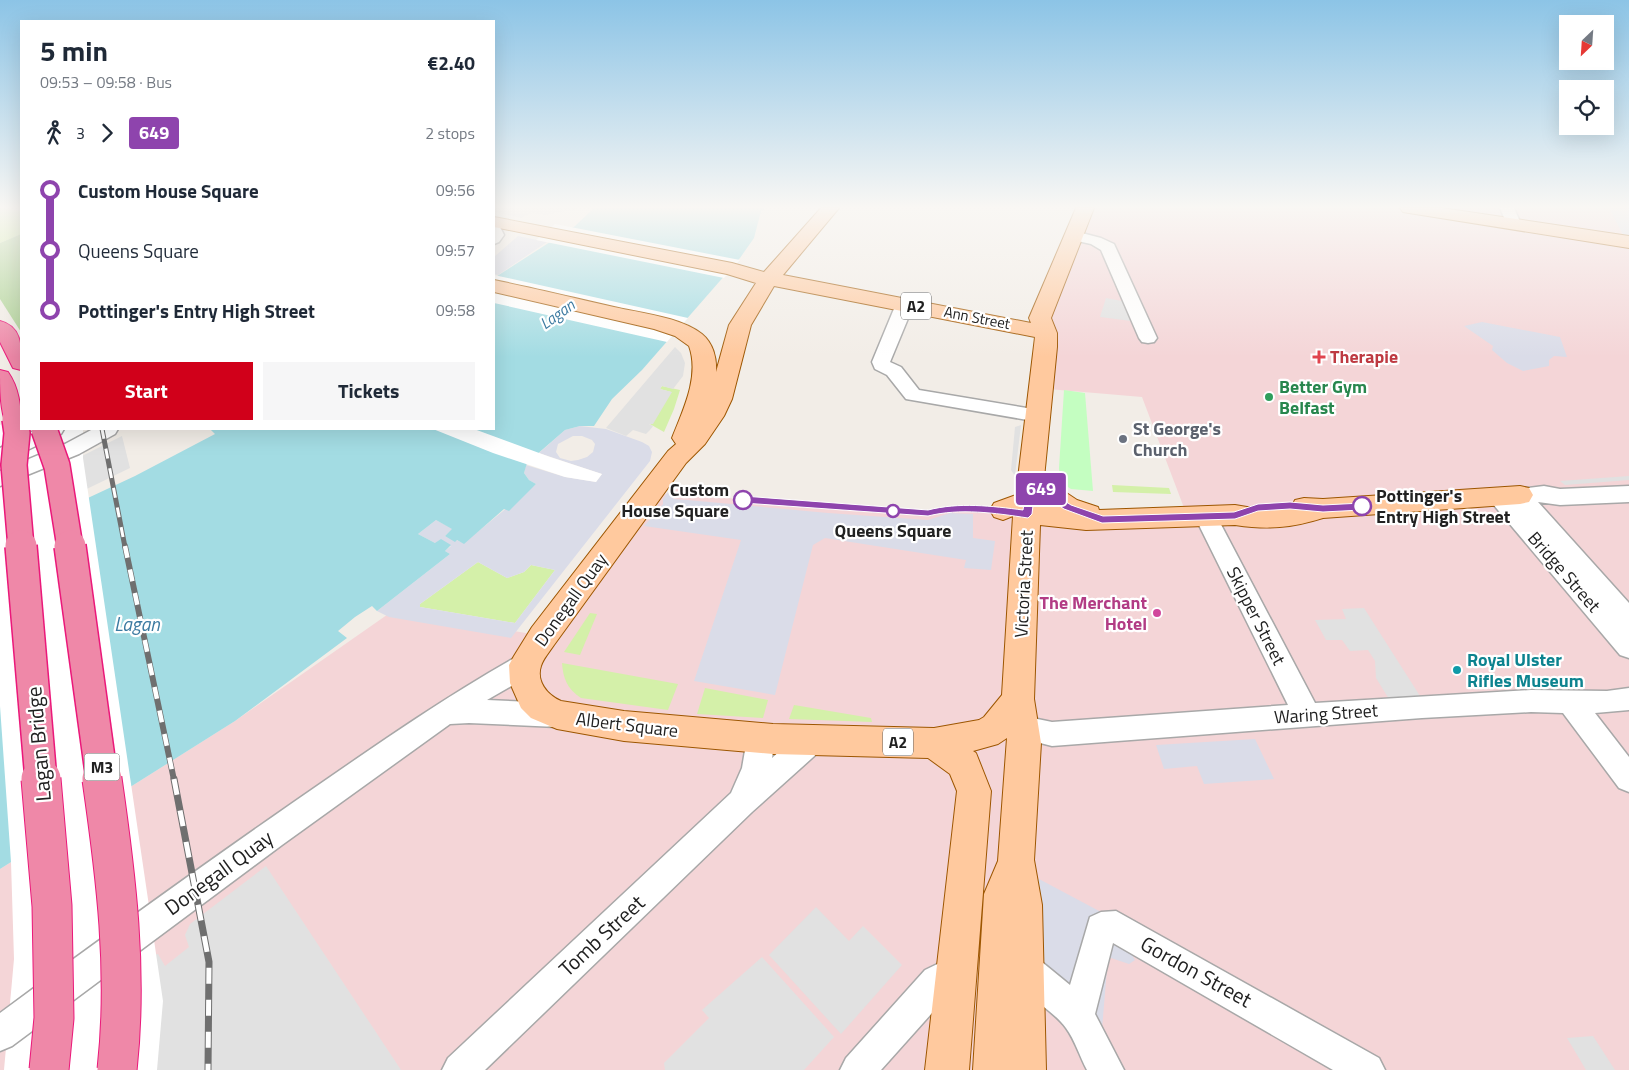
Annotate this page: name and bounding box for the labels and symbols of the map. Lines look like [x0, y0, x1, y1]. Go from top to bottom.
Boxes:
north arrow [1559, 15, 1614, 70]
water label: Lagan [534, 292, 580, 335]
road number: A2 [901, 292, 931, 320]
street label: Ann Street [942, 300, 1013, 335]
place label: Therapie [1330, 343, 1398, 370]
marker: Therapie [1312, 350, 1326, 364]
place label: Better Gym Belfast [1279, 373, 1367, 421]
marker: Better Gym Belfast [1263, 391, 1275, 403]
place label: St George's Church [1133, 415, 1221, 463]
marker: St George's Church [1117, 433, 1129, 445]
line badge: 649 [1012, 473, 1070, 505]
place label: Custom House Square [621, 476, 729, 524]
place label: Pottinger's Entry High Street [1376, 482, 1511, 530]
marker: Custom House Square [733, 490, 753, 510]
marker: Pottinger's Entry High Street [1352, 496, 1372, 516]
marker: Queens Square [886, 504, 900, 518]
place label: Queens Square [834, 517, 952, 544]
street label: Bridge Street [1522, 525, 1608, 619]
street label: Victoria Street [1007, 529, 1040, 638]
street label: Donegall Quay [527, 547, 614, 652]
street label: Skipper Street [1220, 562, 1293, 670]
place label: The Merchant Hotel [1040, 589, 1147, 637]
marker: The Merchant Hotel [1151, 607, 1163, 619]
water label: Lagan [114, 609, 160, 638]
place label: Royal Ulster Rifles Museum [1467, 646, 1584, 694]
marker: Royal Ulster Rifles Museum [1451, 664, 1463, 676]
street label: Lagan Bridge [17, 685, 59, 803]
street label: Waring Street [1273, 696, 1380, 731]
street label: Albert Square [574, 705, 680, 744]
road number: A2 [883, 729, 913, 756]
road number: M3 [84, 754, 120, 780]
street label: Donegall Quay [157, 822, 279, 923]
street label: Tomb Street [551, 886, 652, 984]
street label: Gordon Street [1135, 927, 1259, 1015]

